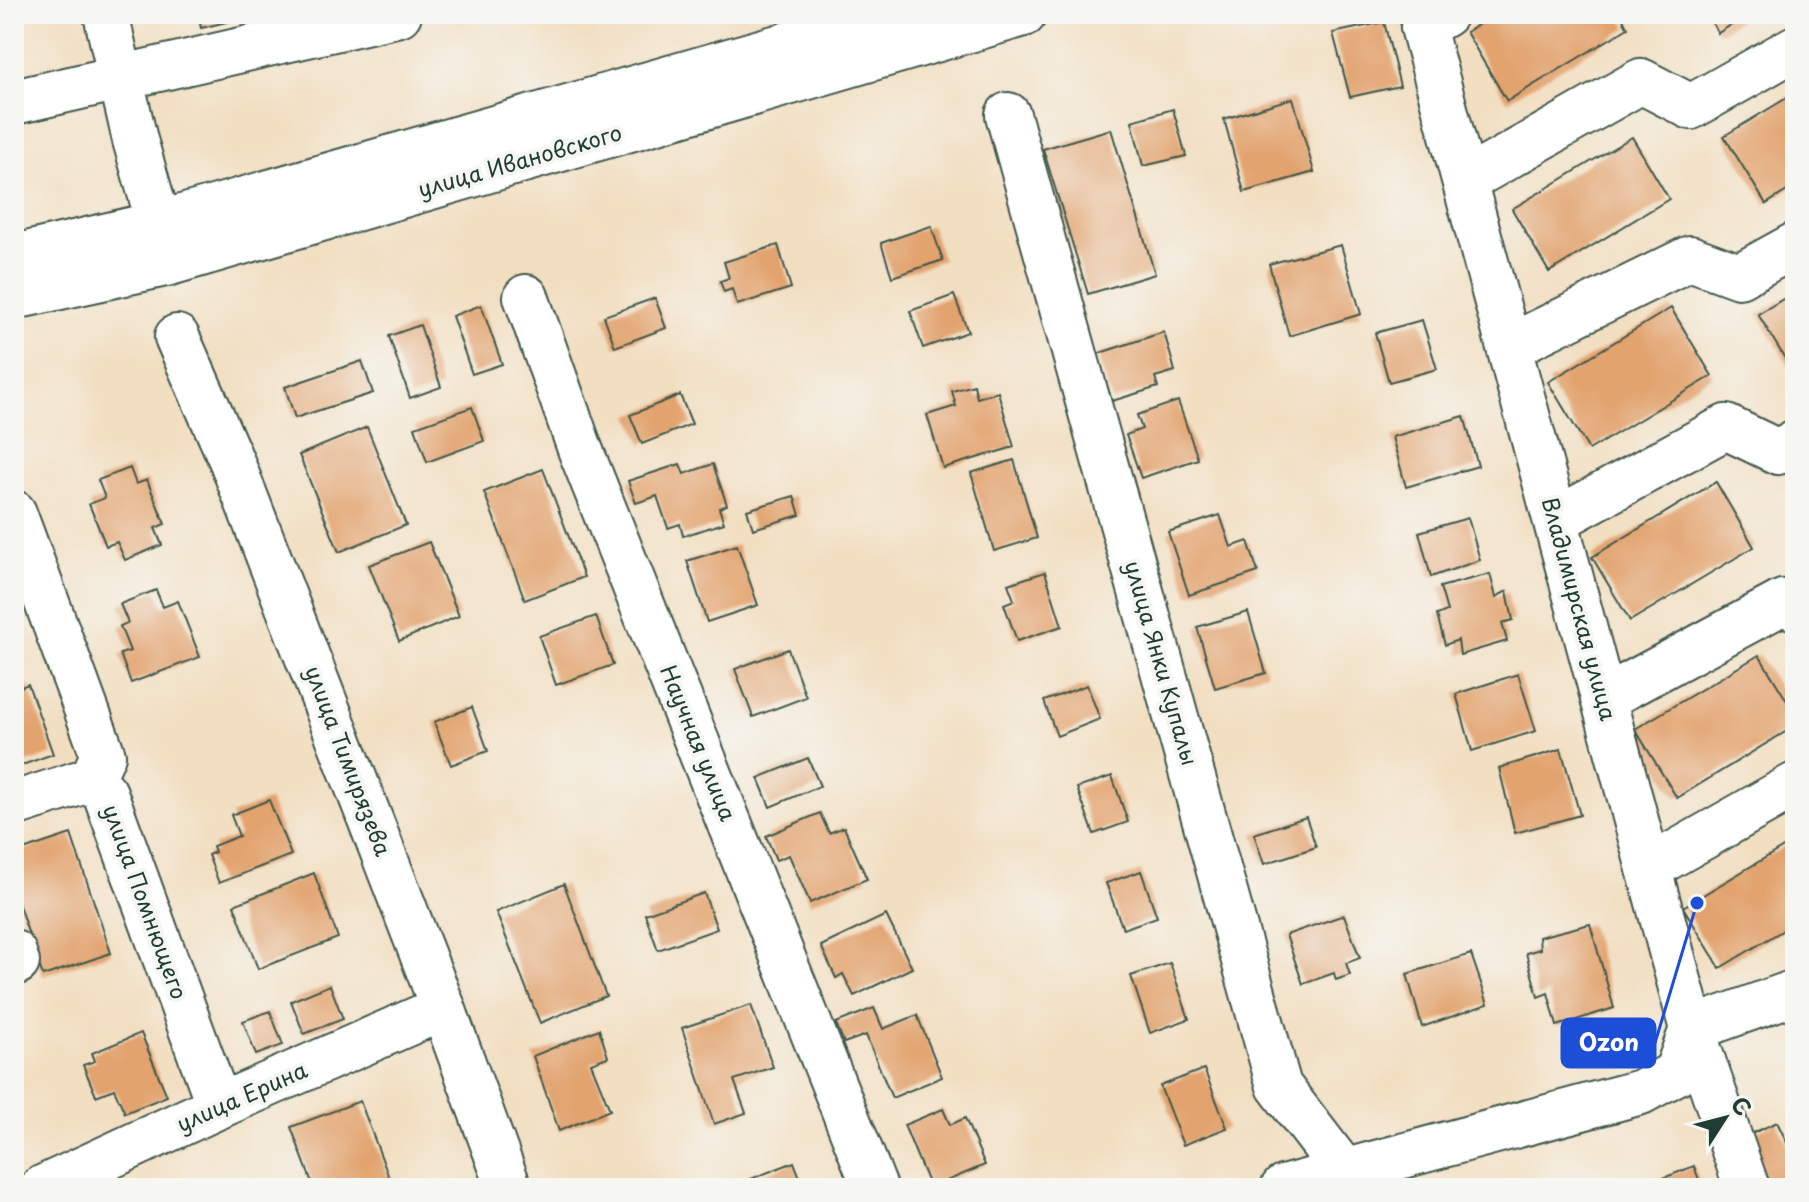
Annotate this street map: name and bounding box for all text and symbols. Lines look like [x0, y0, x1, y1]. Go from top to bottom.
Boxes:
street label: улица Ивановского [414, 115, 625, 204]
street label: Владимирская улица [1535, 493, 1626, 724]
street label: улица Янки Купалы [1117, 556, 1207, 769]
street label: Научная улица [653, 659, 746, 826]
street label: улица Тимирязева [298, 661, 401, 861]
street label: улица Помнющего [96, 799, 197, 1004]
callout: Ozon [1562, 1019, 1655, 1067]
text: Ozon [1579, 1023, 1639, 1059]
street label: улица Ерина [171, 1052, 312, 1139]
north arrow [1685, 1078, 1765, 1158]
text: С [1724, 1089, 1761, 1122]

